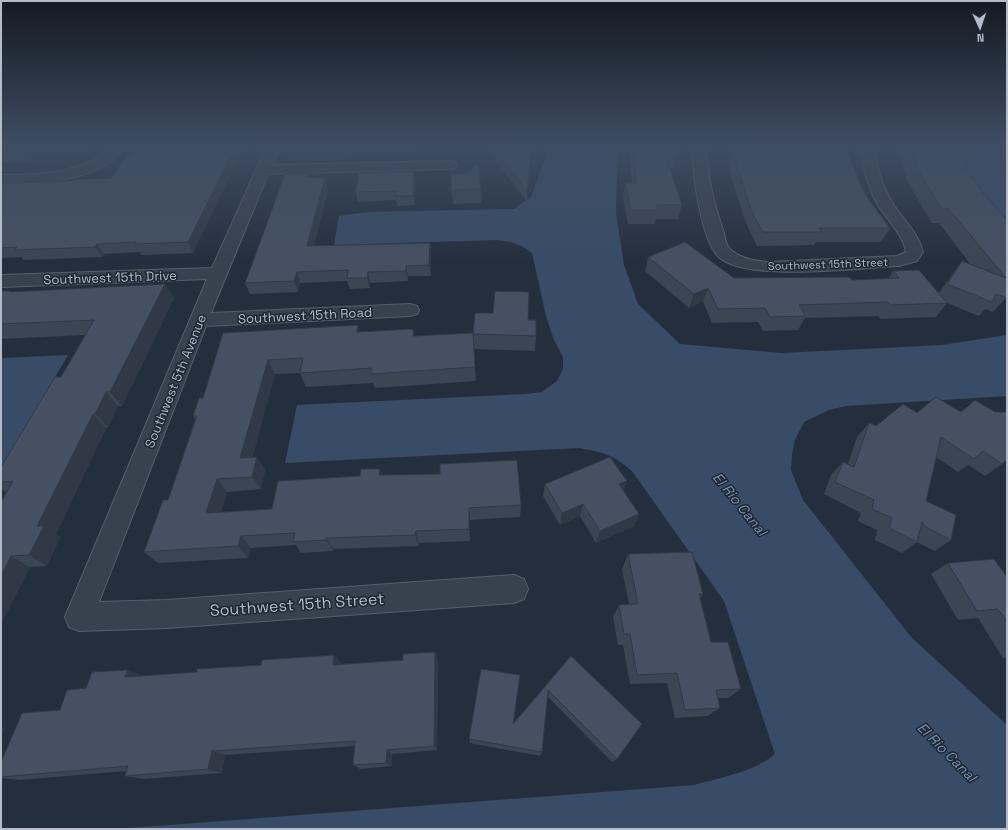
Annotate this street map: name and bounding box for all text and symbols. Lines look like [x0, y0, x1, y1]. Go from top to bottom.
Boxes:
north arrow [960, 8, 1000, 48]
text: N [976, 31, 985, 45]
street label: Southwest 15th Street [768, 255, 888, 273]
street label: Southwest 15th Drive [43, 267, 177, 288]
street label: Southwest 15th Road [238, 303, 373, 328]
street label: Southwest 5th Avenue [141, 312, 210, 451]
water label: El Rio Canal [709, 469, 772, 541]
street label: Southwest 15th Street [209, 588, 385, 621]
water label: El Rio Canal [914, 719, 982, 787]

